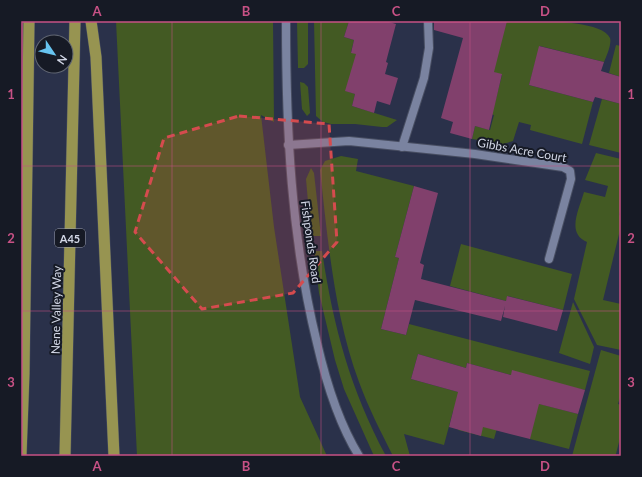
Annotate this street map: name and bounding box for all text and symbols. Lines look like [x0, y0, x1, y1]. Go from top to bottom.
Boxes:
text: A [91, 3, 102, 19]
text: B [242, 3, 251, 19]
text: C [392, 3, 401, 19]
text: D [540, 3, 550, 19]
north arrow [34, 34, 74, 74]
text: N [55, 53, 70, 67]
text: 1 [7, 86, 15, 102]
text: 1 [627, 86, 635, 102]
street label: Gibbs Acre Court [476, 135, 568, 165]
street label: Fishponds Road [298, 200, 324, 284]
road number: A45 [55, 229, 85, 247]
text: 2 [7, 230, 15, 246]
text: 2 [627, 230, 635, 246]
street label: Nene Valley Way [48, 265, 64, 354]
text: 3 [7, 374, 15, 390]
text: 3 [627, 374, 635, 390]
text: A [91, 458, 102, 474]
text: B [242, 458, 251, 474]
text: C [392, 458, 401, 474]
text: D [540, 458, 550, 474]

